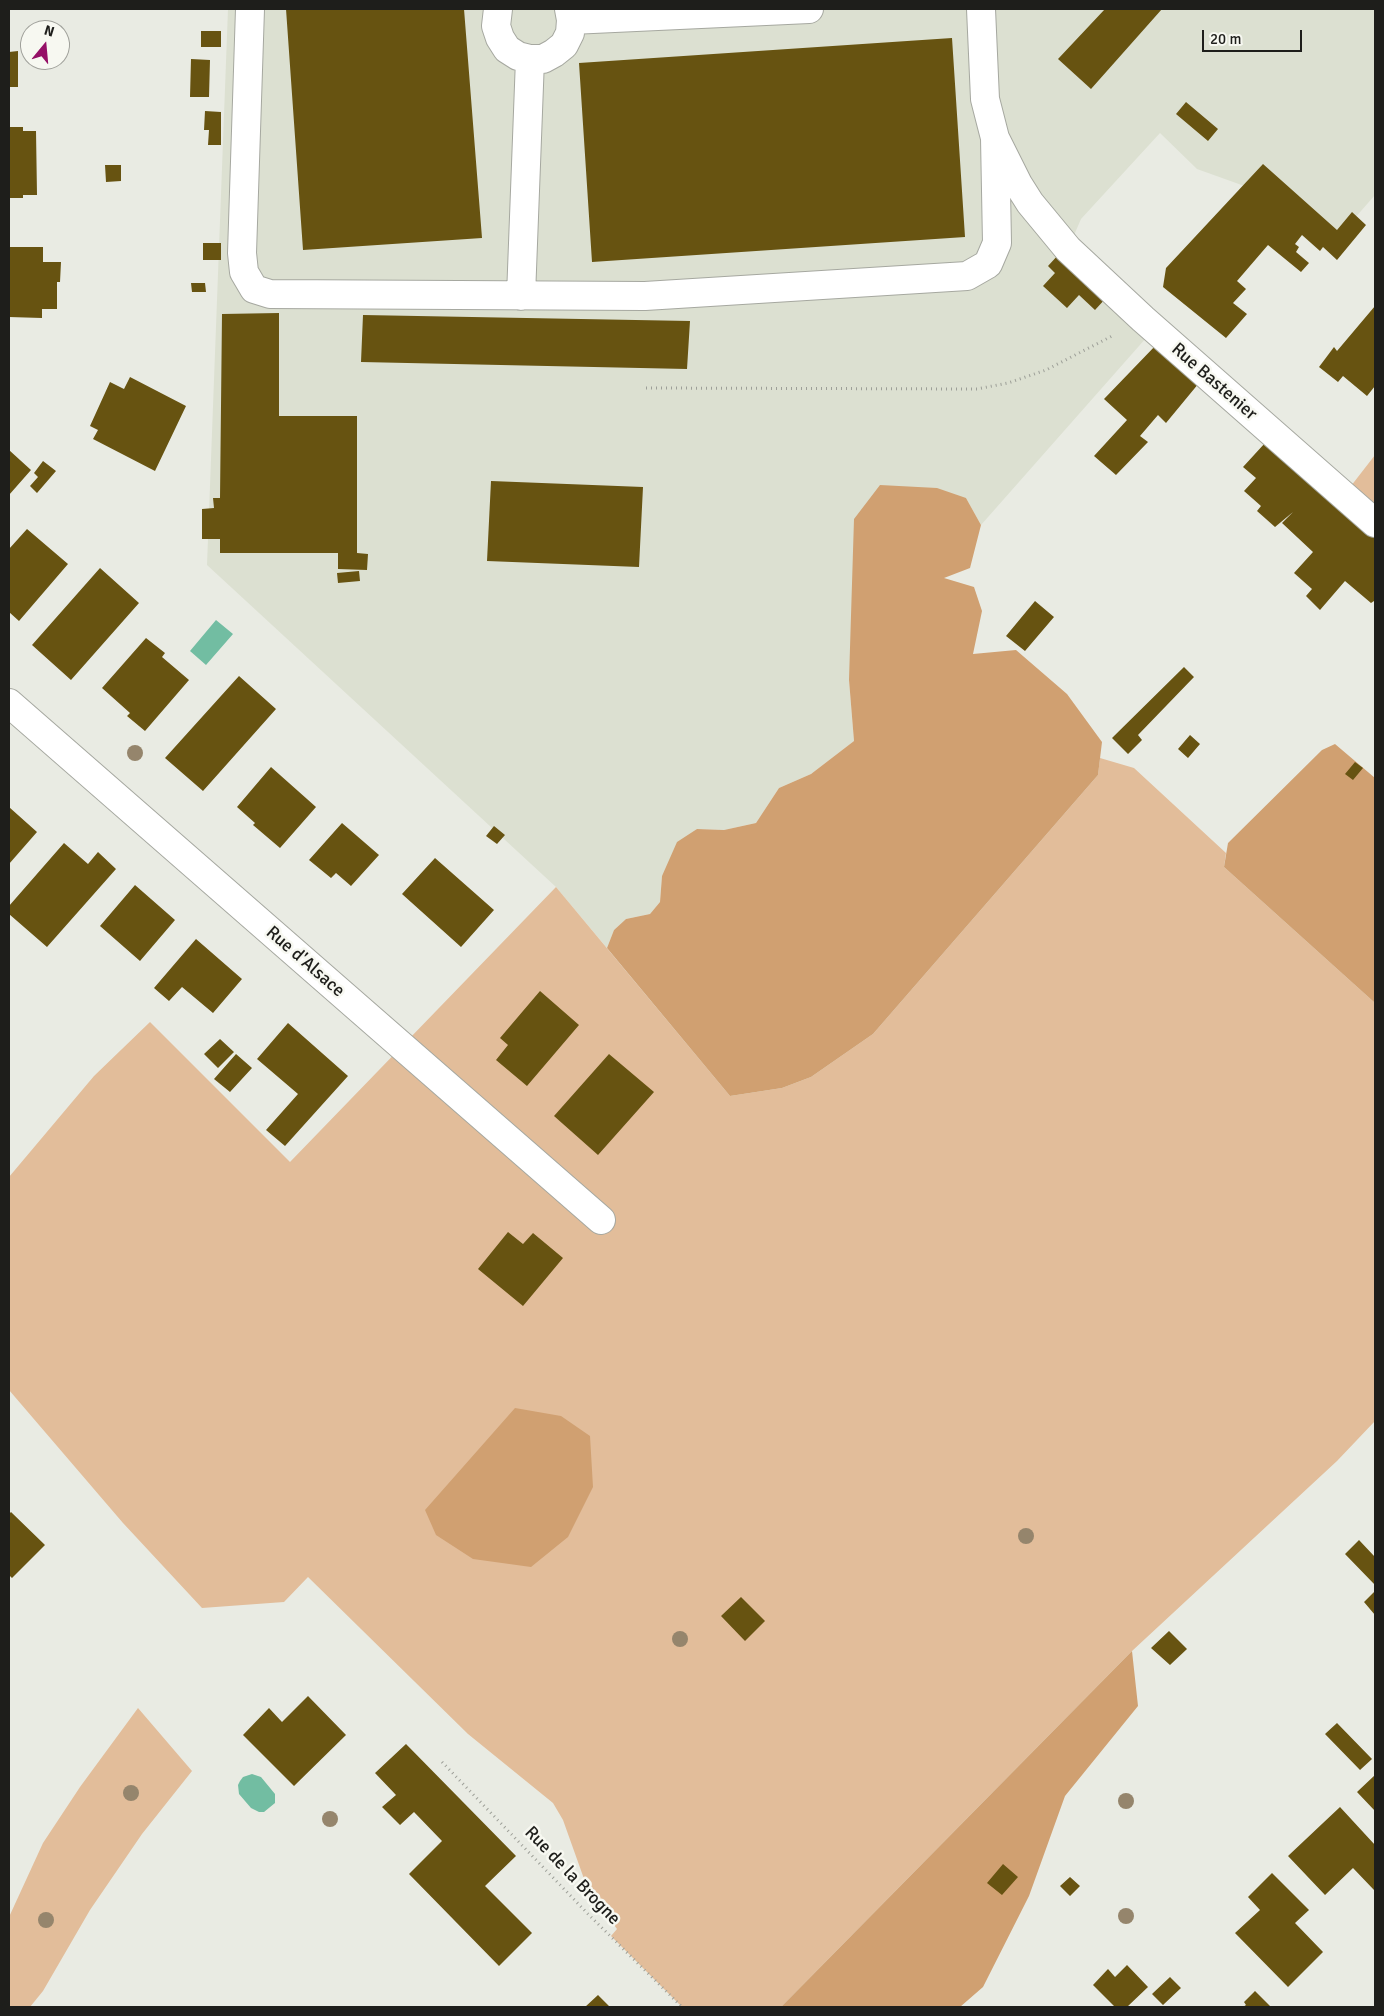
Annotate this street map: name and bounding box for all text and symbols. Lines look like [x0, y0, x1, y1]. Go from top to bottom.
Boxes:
north arrow [20, 20, 70, 70]
scale bar [1204, 20, 1304, 52]
text: N [42, 22, 56, 41]
text: 20 m [1210, 30, 1241, 48]
street label: Rue Bastenier [1167, 339, 1261, 425]
street label: Rue d'Alsace [261, 922, 349, 1002]
street label: Rue de la Brogne [520, 1822, 624, 1930]

